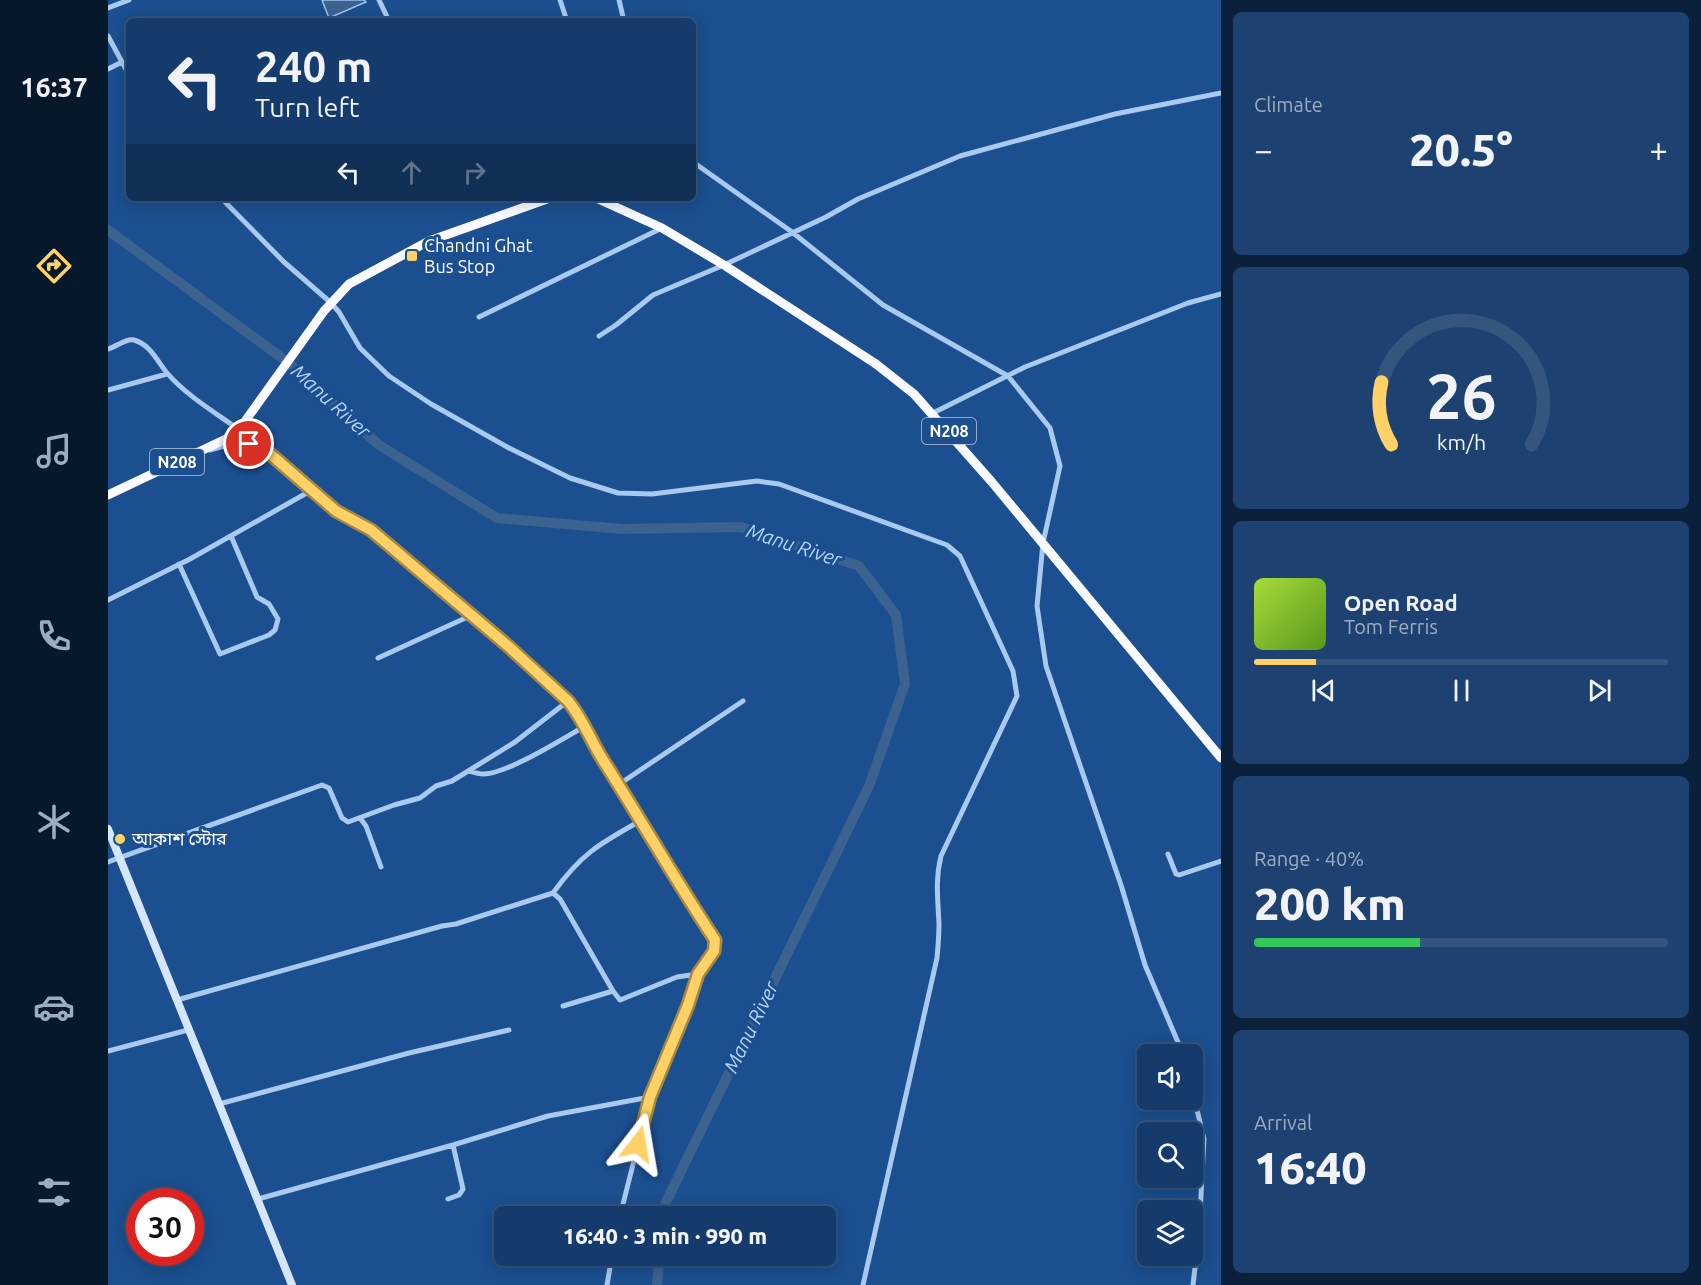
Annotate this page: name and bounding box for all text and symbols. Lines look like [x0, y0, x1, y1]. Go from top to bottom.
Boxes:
icon: left [156, 42, 234, 120]
text: 240 m [255, 43, 372, 90]
text: 16:37 [20, 72, 88, 102]
text: Turn left [255, 92, 359, 122]
text: Climate [1254, 93, 1323, 116]
text: 20.5° [1409, 124, 1513, 175]
text: − [1254, 131, 1273, 168]
text: + [1649, 131, 1668, 168]
icon: left [332, 156, 365, 189]
icon: ahead [395, 156, 428, 189]
icon: right [458, 156, 491, 189]
place label: Chandni Ghat Bus Stop [424, 235, 533, 276]
icon: directions [33, 245, 75, 287]
marker: Chandni Ghat Bus Stop [405, 249, 419, 263]
water label: Manu River [287, 359, 377, 443]
text: 26 [1426, 361, 1496, 431]
pin [223, 418, 274, 469]
road number: N208 [922, 418, 976, 444]
icon: arrive [232, 427, 265, 460]
icon: music [33, 430, 75, 472]
text: km/h [1436, 430, 1486, 454]
road number: N208 [150, 449, 204, 475]
water label: Manu River [744, 518, 846, 571]
text: Open Road [1344, 590, 1458, 615]
icon: phone [33, 615, 75, 657]
text: Tom Ferris [1344, 615, 1438, 638]
icon: previous [1307, 674, 1340, 707]
icon: pause [1445, 674, 1478, 707]
icon: next [1583, 674, 1616, 707]
icon: climate [33, 801, 75, 843]
place label: আকাশ স্টোর [131, 828, 227, 848]
marker: আকাশ স্টোর [113, 832, 127, 846]
text: Range · 40% [1254, 847, 1364, 870]
text: 200 km [1254, 878, 1406, 929]
water label: Manu River [719, 976, 783, 1076]
icon: car [33, 986, 75, 1028]
map controls [1137, 1044, 1203, 1266]
button: sound [1137, 1044, 1203, 1110]
text: Arrival [1254, 1111, 1312, 1134]
position arrow [606, 1112, 670, 1176]
button: search [1137, 1122, 1203, 1188]
text: 16:40 [1254, 1142, 1367, 1193]
icon: filters [33, 1171, 75, 1213]
speed limit sign: 30 [126, 1188, 204, 1266]
button: layers [1137, 1200, 1203, 1266]
text: 16:40 · 3 min · 990 m [563, 1223, 767, 1248]

